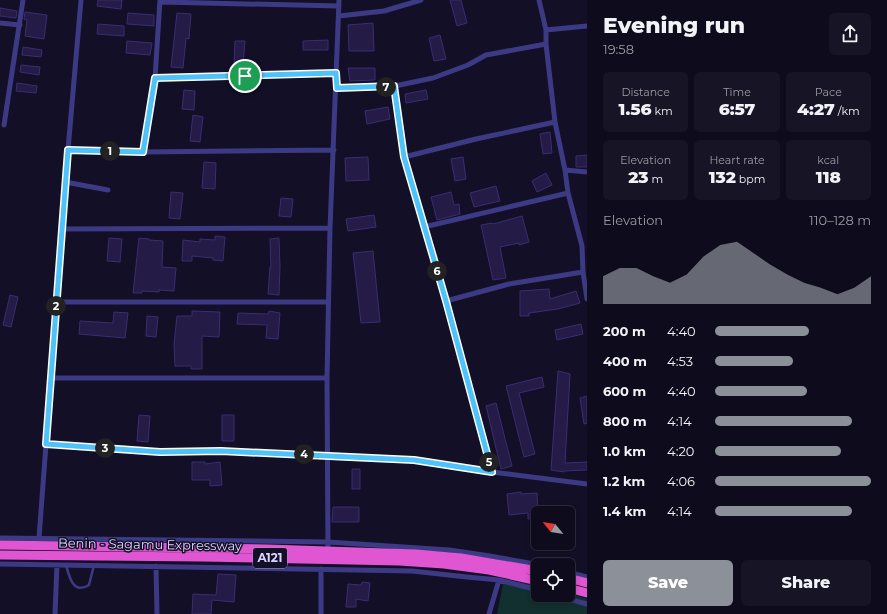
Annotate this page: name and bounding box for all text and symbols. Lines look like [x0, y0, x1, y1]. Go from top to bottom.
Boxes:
text: Evening run [603, 12, 745, 39]
button: share [829, 13, 871, 55]
text: 19:58 [603, 41, 634, 57]
pin [228, 59, 262, 93]
icon: arrive [234, 65, 256, 87]
pin: 7 [376, 77, 396, 97]
text: 7 [383, 80, 389, 94]
text: Distance [622, 85, 670, 99]
text: Time [723, 85, 751, 99]
text: Pace [815, 85, 842, 99]
text: 1.56 [619, 99, 652, 119]
text: 6:57 [719, 99, 755, 119]
text: 4:27 [797, 99, 835, 119]
text: km [652, 104, 673, 118]
text: /km [835, 104, 860, 118]
pin: 1 [100, 141, 120, 161]
text: 1 [108, 144, 112, 158]
text: Elevation [620, 153, 671, 167]
text: Heart rate [709, 153, 765, 167]
text: kcal [817, 153, 839, 167]
text: 23 [628, 167, 649, 187]
text: 132 [709, 167, 736, 187]
text: 118 [816, 167, 841, 187]
text: m [649, 172, 663, 186]
text: bpm [736, 172, 765, 186]
text: Elevation [603, 212, 663, 228]
text: 110–128 m [809, 212, 871, 228]
pin: 6 [427, 261, 447, 281]
text: 6 [433, 264, 441, 278]
pin: 2 [46, 296, 66, 316]
text: 2 [53, 299, 59, 313]
text: 200 m [603, 323, 646, 339]
text: 4:40 [667, 323, 696, 339]
text: 400 m [603, 353, 647, 369]
text: 4:53 [667, 353, 693, 369]
text: 600 m [603, 383, 646, 399]
text: 4:40 [667, 383, 696, 399]
text: 800 m [603, 413, 647, 429]
text: 4:14 [667, 413, 692, 429]
pin: 3 [95, 438, 115, 458]
text: 3 [102, 441, 108, 455]
text: 1.0 km [603, 443, 646, 459]
text: 4:20 [667, 443, 694, 459]
pin: 4 [294, 444, 314, 464]
text: 4 [300, 447, 308, 461]
pin: 5 [479, 452, 499, 472]
text: 5 [486, 455, 492, 469]
text: 1.2 km [603, 473, 645, 489]
text: 4:06 [667, 473, 695, 489]
text: 1.4 km [603, 503, 646, 519]
text: 4:14 [667, 503, 692, 519]
north arrow [531, 506, 575, 550]
map controls [531, 506, 575, 602]
street label: Benin - Sagamu Expressway [58, 534, 243, 554]
road number: A121 [253, 548, 287, 568]
button: locate [531, 558, 575, 602]
button: Save [603, 560, 733, 606]
button: Share [741, 560, 871, 606]

